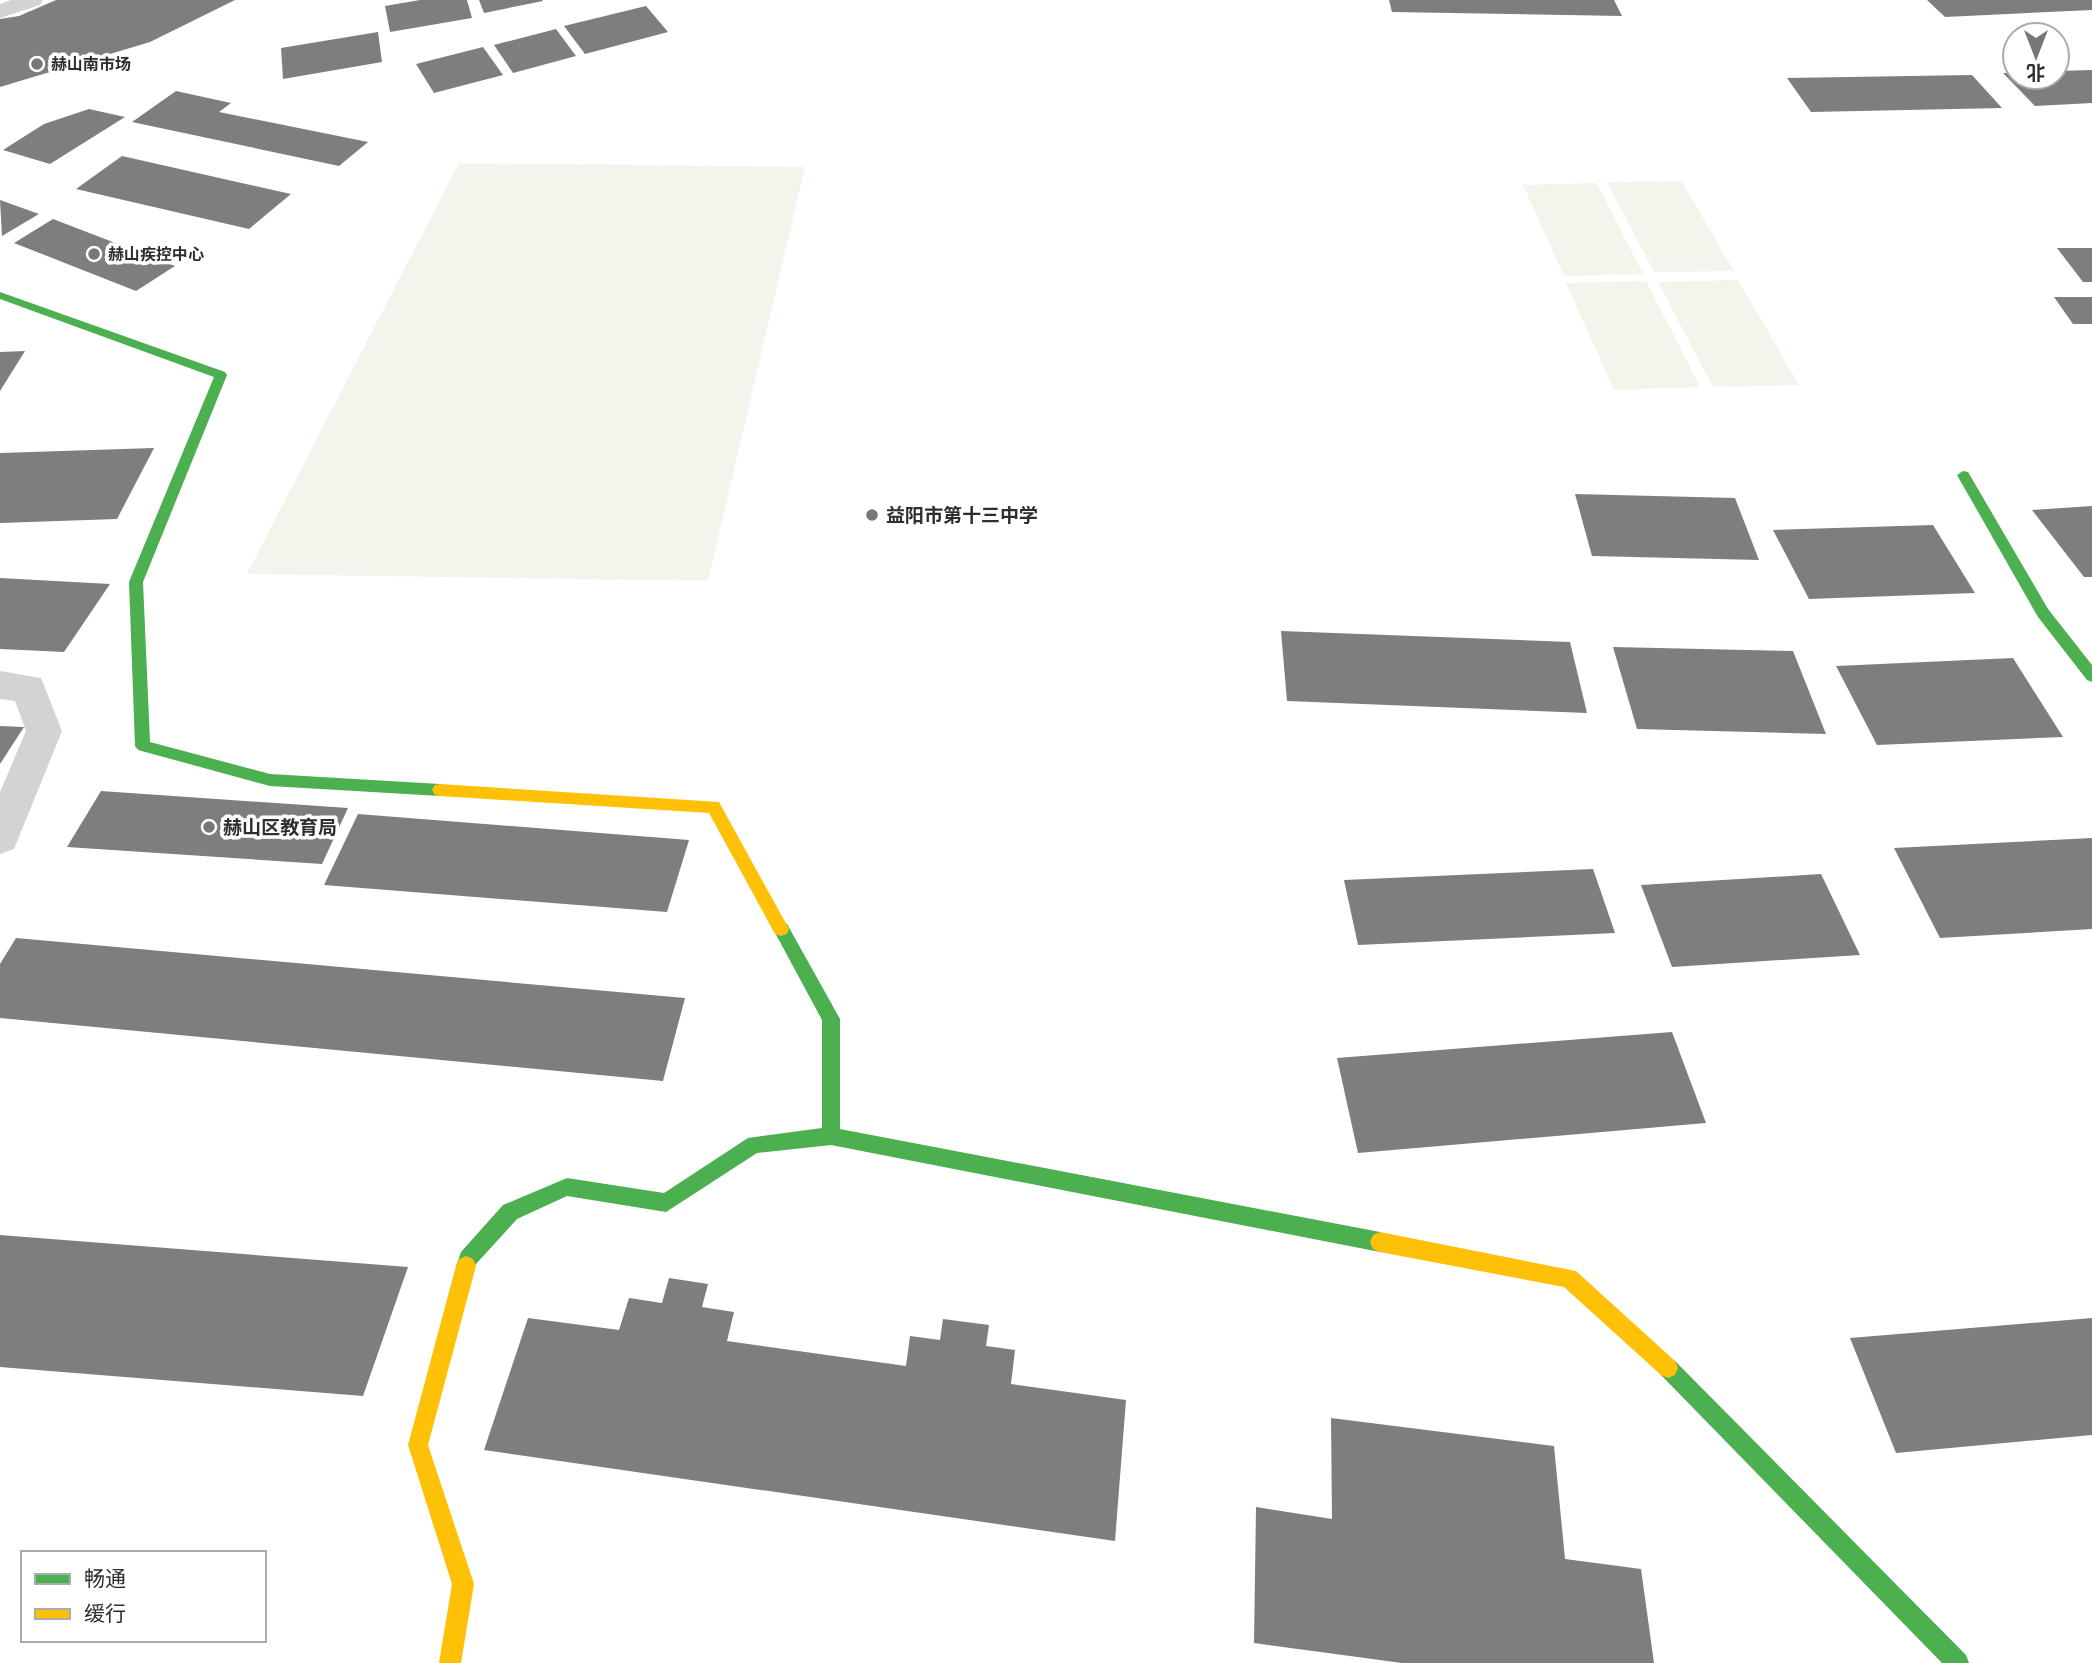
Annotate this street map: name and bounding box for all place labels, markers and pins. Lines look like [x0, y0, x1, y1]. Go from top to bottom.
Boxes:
place label: 赫山南市场 [51, 54, 131, 73]
marker: 赫山南市场 [29, 56, 45, 72]
place label: 赫山疾控中心 [108, 244, 204, 263]
marker: 赫山疾控中心 [86, 246, 102, 262]
place label: 益阳市第十三中学 [886, 503, 1038, 526]
marker: 益阳市第十三中学 [864, 507, 880, 523]
place label: 赫山区教育局 [223, 815, 337, 838]
marker: 赫山区教育局 [201, 819, 217, 835]

